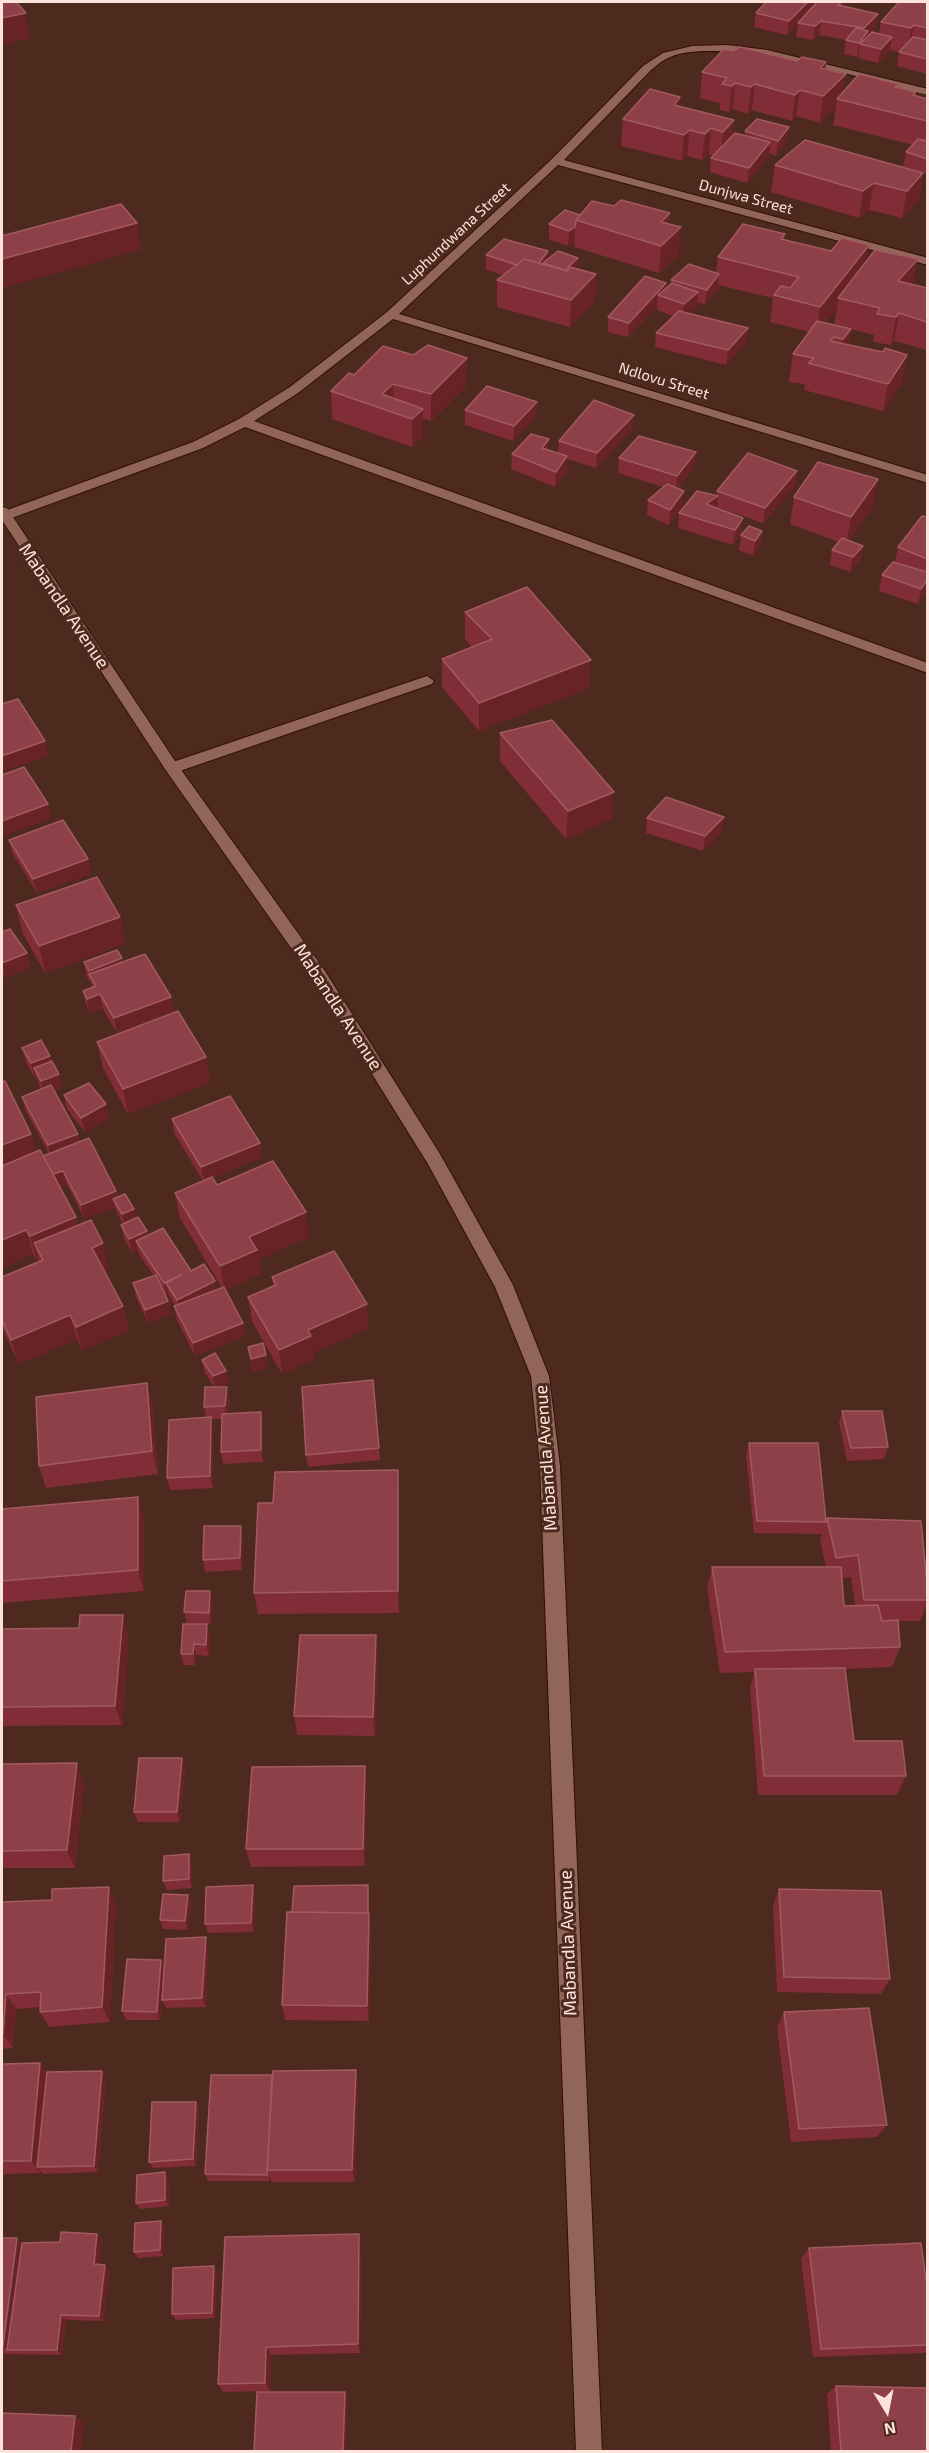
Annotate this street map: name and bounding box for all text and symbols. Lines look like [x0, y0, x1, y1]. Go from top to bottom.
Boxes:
street label: Dunjwa Street [697, 176, 795, 218]
street label: Luphundwana Street [398, 179, 514, 289]
street label: Ndlovu Street [617, 359, 711, 403]
street label: Mabandla Avenue [14, 539, 114, 673]
street label: Mabandla Avenue [289, 940, 387, 1074]
street label: Mabandla Avenue [530, 1384, 562, 1532]
street label: Mabandla Avenue [555, 1870, 581, 2016]
north arrow [857, 2381, 917, 2441]
text: N [883, 2419, 898, 2440]

